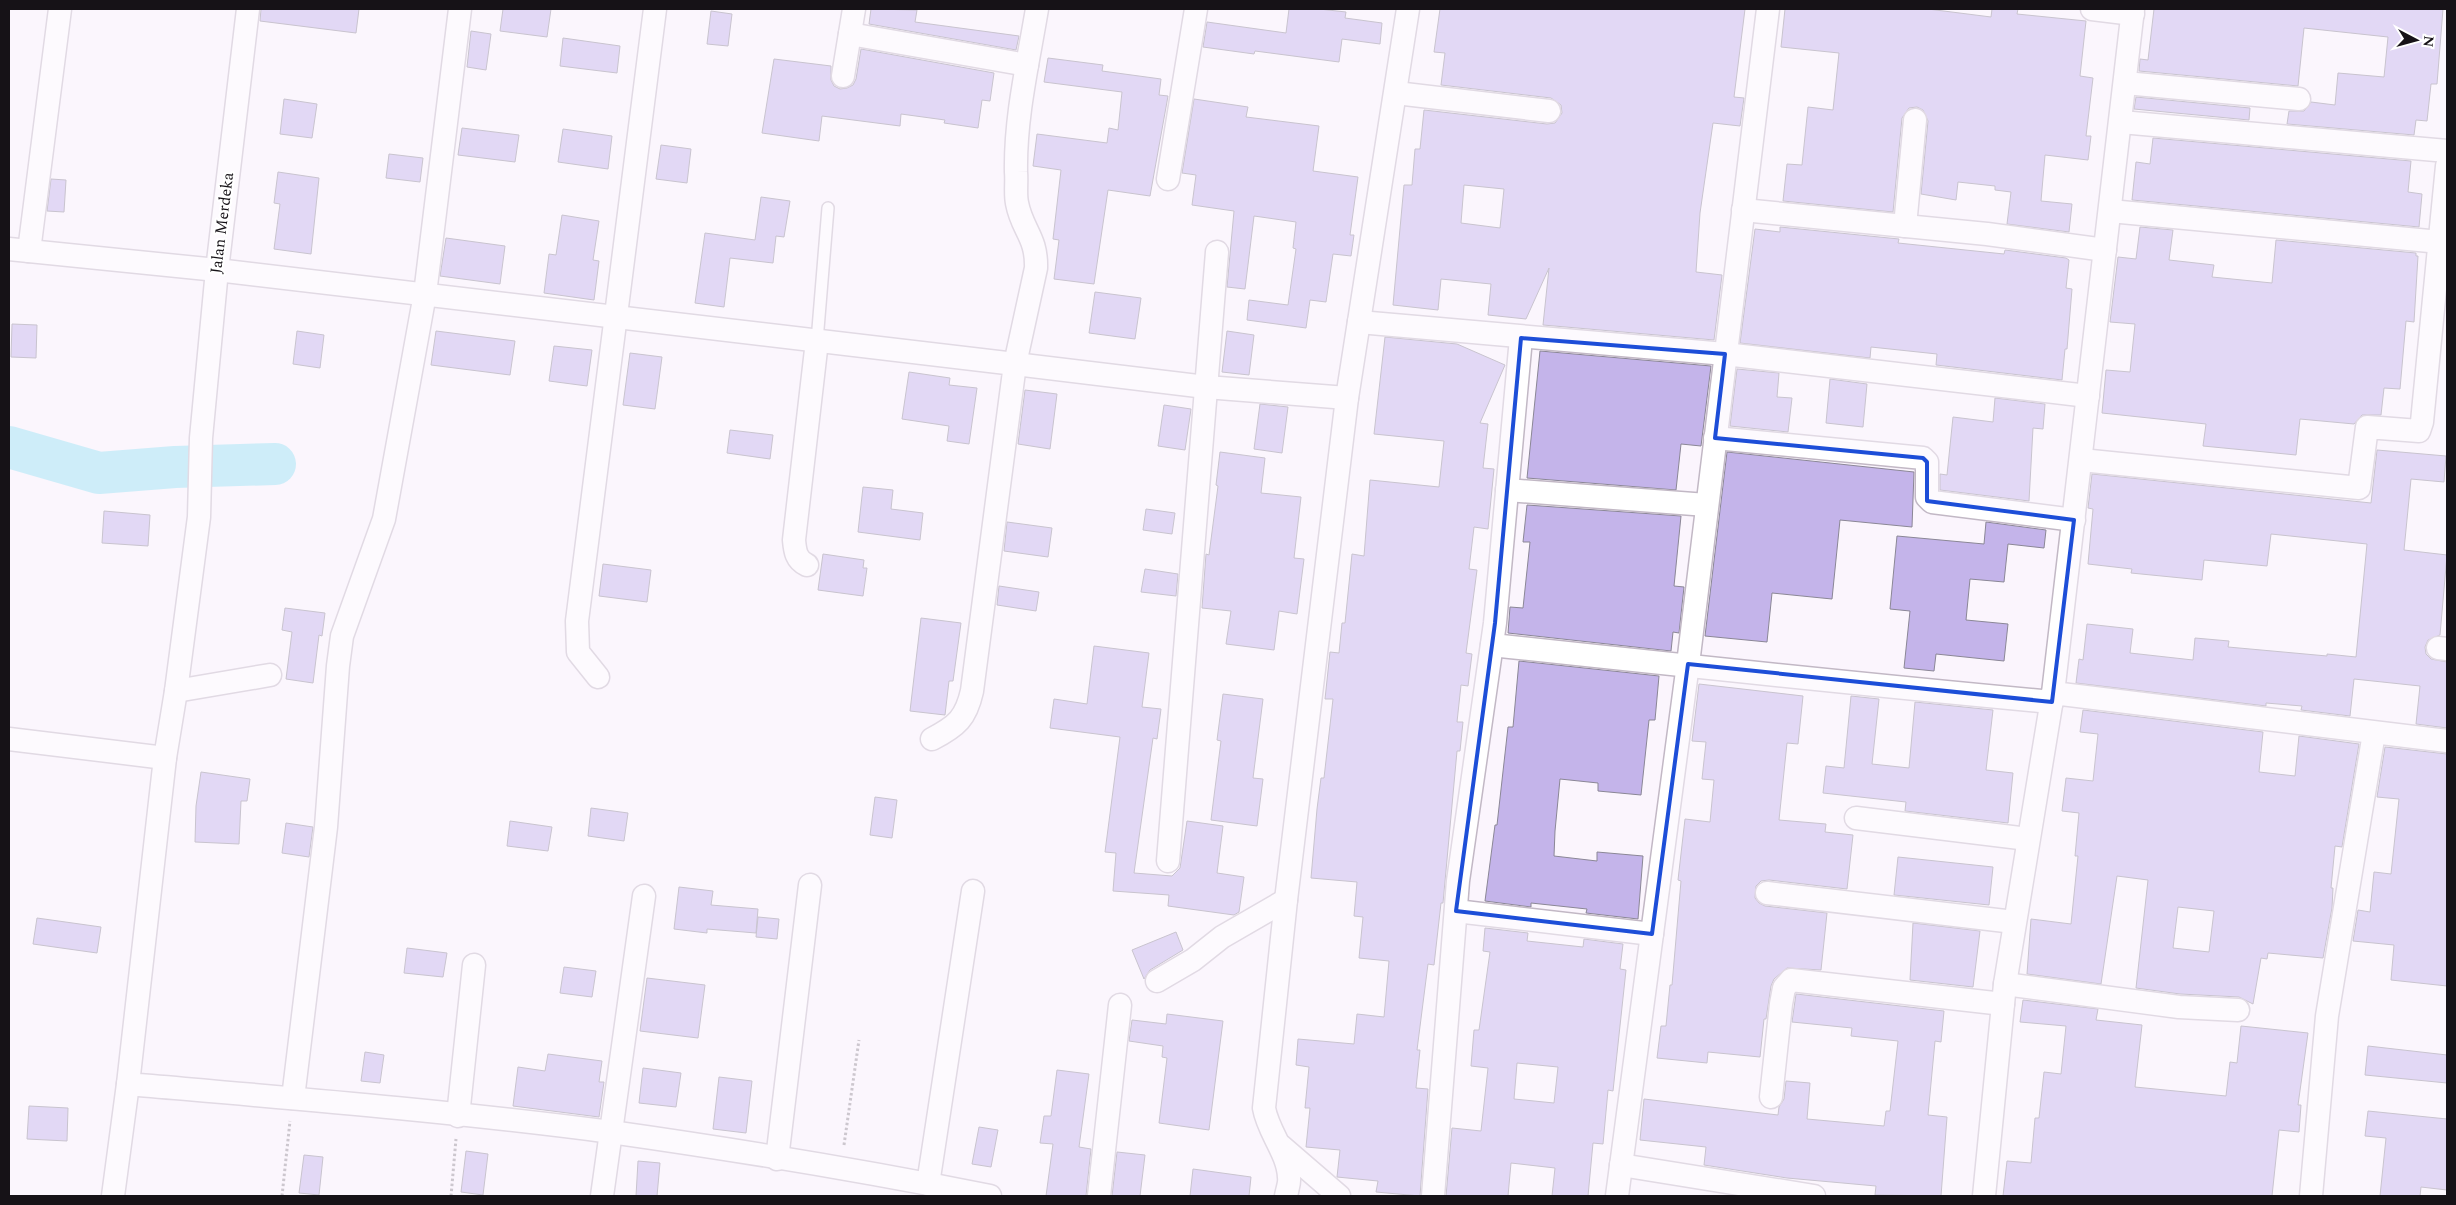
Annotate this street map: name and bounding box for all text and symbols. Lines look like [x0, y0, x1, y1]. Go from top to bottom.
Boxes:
north arrow [2391, 15, 2441, 65]
text: N [2417, 35, 2439, 48]
street label: Jalan Merdeka [204, 171, 240, 275]

